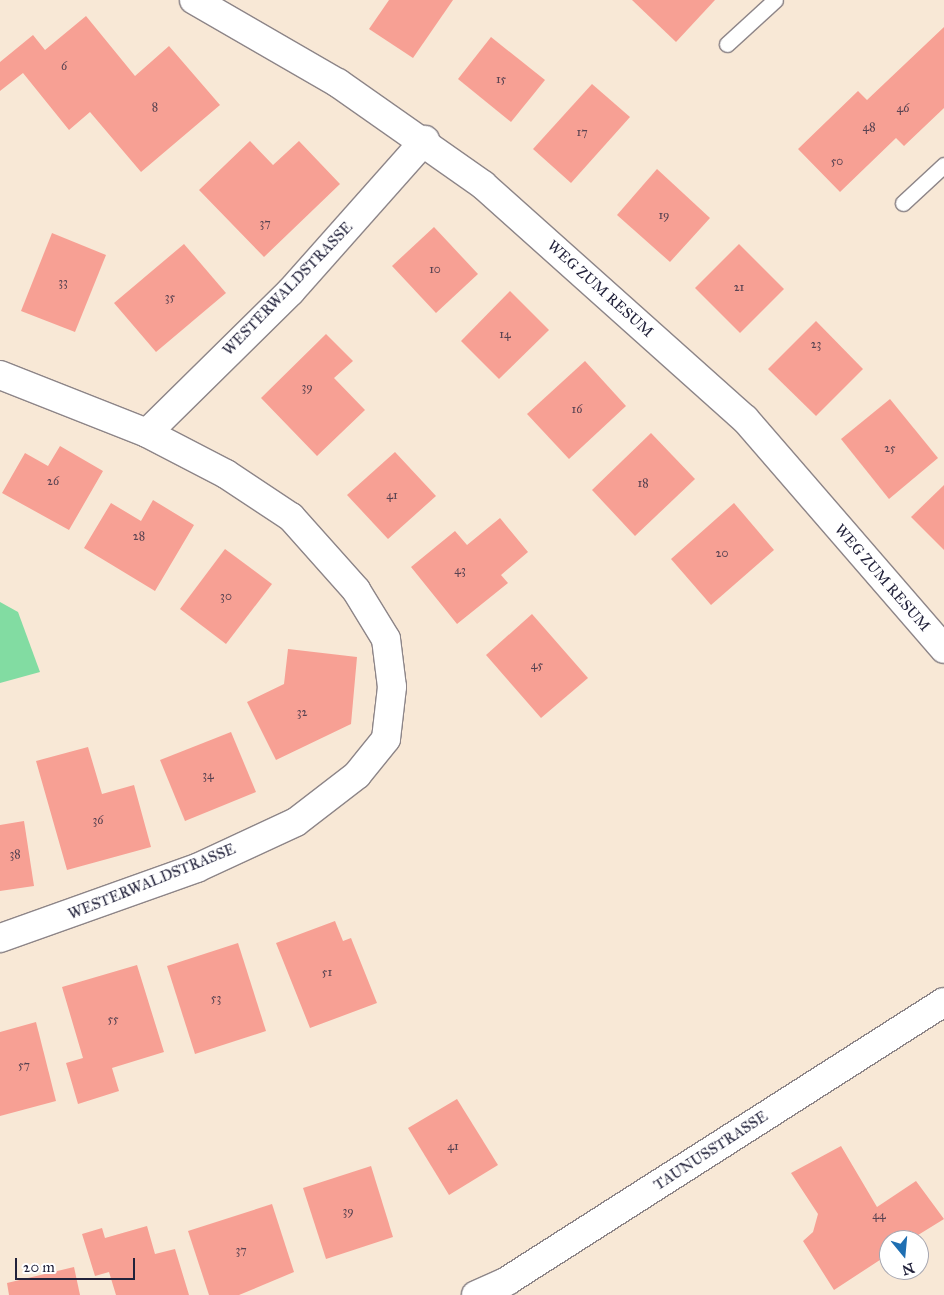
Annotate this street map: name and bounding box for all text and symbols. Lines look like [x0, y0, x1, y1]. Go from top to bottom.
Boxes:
house number: 6 [61, 60, 67, 74]
house number: 15 [496, 73, 506, 87]
house number: 8 [152, 101, 158, 115]
house number: 46 [897, 102, 909, 116]
house number: 48 [862, 121, 876, 135]
house number: 17 [576, 126, 588, 140]
house number: 50 [831, 155, 843, 169]
house number: 19 [658, 209, 670, 223]
house number: 37 [259, 217, 271, 231]
street label: WESTERWALDSTRASSE [219, 218, 357, 360]
street label: WEG ZUM RESUM [543, 237, 657, 341]
house number: 10 [429, 263, 441, 277]
house number: 33 [58, 276, 68, 290]
house number: 21 [734, 281, 744, 295]
house number: 35 [165, 291, 175, 305]
house number: 14 [499, 328, 511, 342]
house number: 23 [811, 338, 821, 352]
house number: 39 [301, 381, 313, 395]
house number: 16 [572, 403, 582, 417]
house number: 25 [884, 442, 896, 456]
house number: 26 [47, 475, 59, 489]
house number: 18 [637, 477, 649, 491]
house number: 41 [386, 489, 398, 503]
street label: WEG ZUM RESUM [831, 521, 933, 635]
house number: 28 [133, 530, 145, 544]
house number: 20 [716, 547, 728, 561]
house number: 43 [454, 564, 466, 578]
house number: 30 [220, 590, 232, 604]
house number: 45 [531, 659, 543, 673]
house number: 32 [297, 706, 307, 720]
house number: 34 [202, 769, 214, 783]
house number: 36 [93, 814, 103, 828]
street label: WESTERWALDSTRASSE [66, 840, 238, 924]
house number: 38 [9, 848, 21, 862]
house number: 51 [322, 966, 332, 980]
house number: 53 [211, 992, 221, 1006]
house number: 55 [107, 1013, 119, 1027]
house number: 57 [18, 1059, 30, 1073]
street label: TAUNUSSTRASSE [651, 1108, 771, 1194]
house number: 41 [447, 1140, 459, 1154]
house number: 39 [342, 1205, 354, 1219]
house number: 44 [872, 1209, 886, 1223]
north arrow [879, 1230, 929, 1280]
house number: 37 [235, 1244, 247, 1258]
scale bar [18, 1248, 138, 1280]
text: 20 m [23, 1258, 55, 1276]
text: N [900, 1259, 916, 1279]

